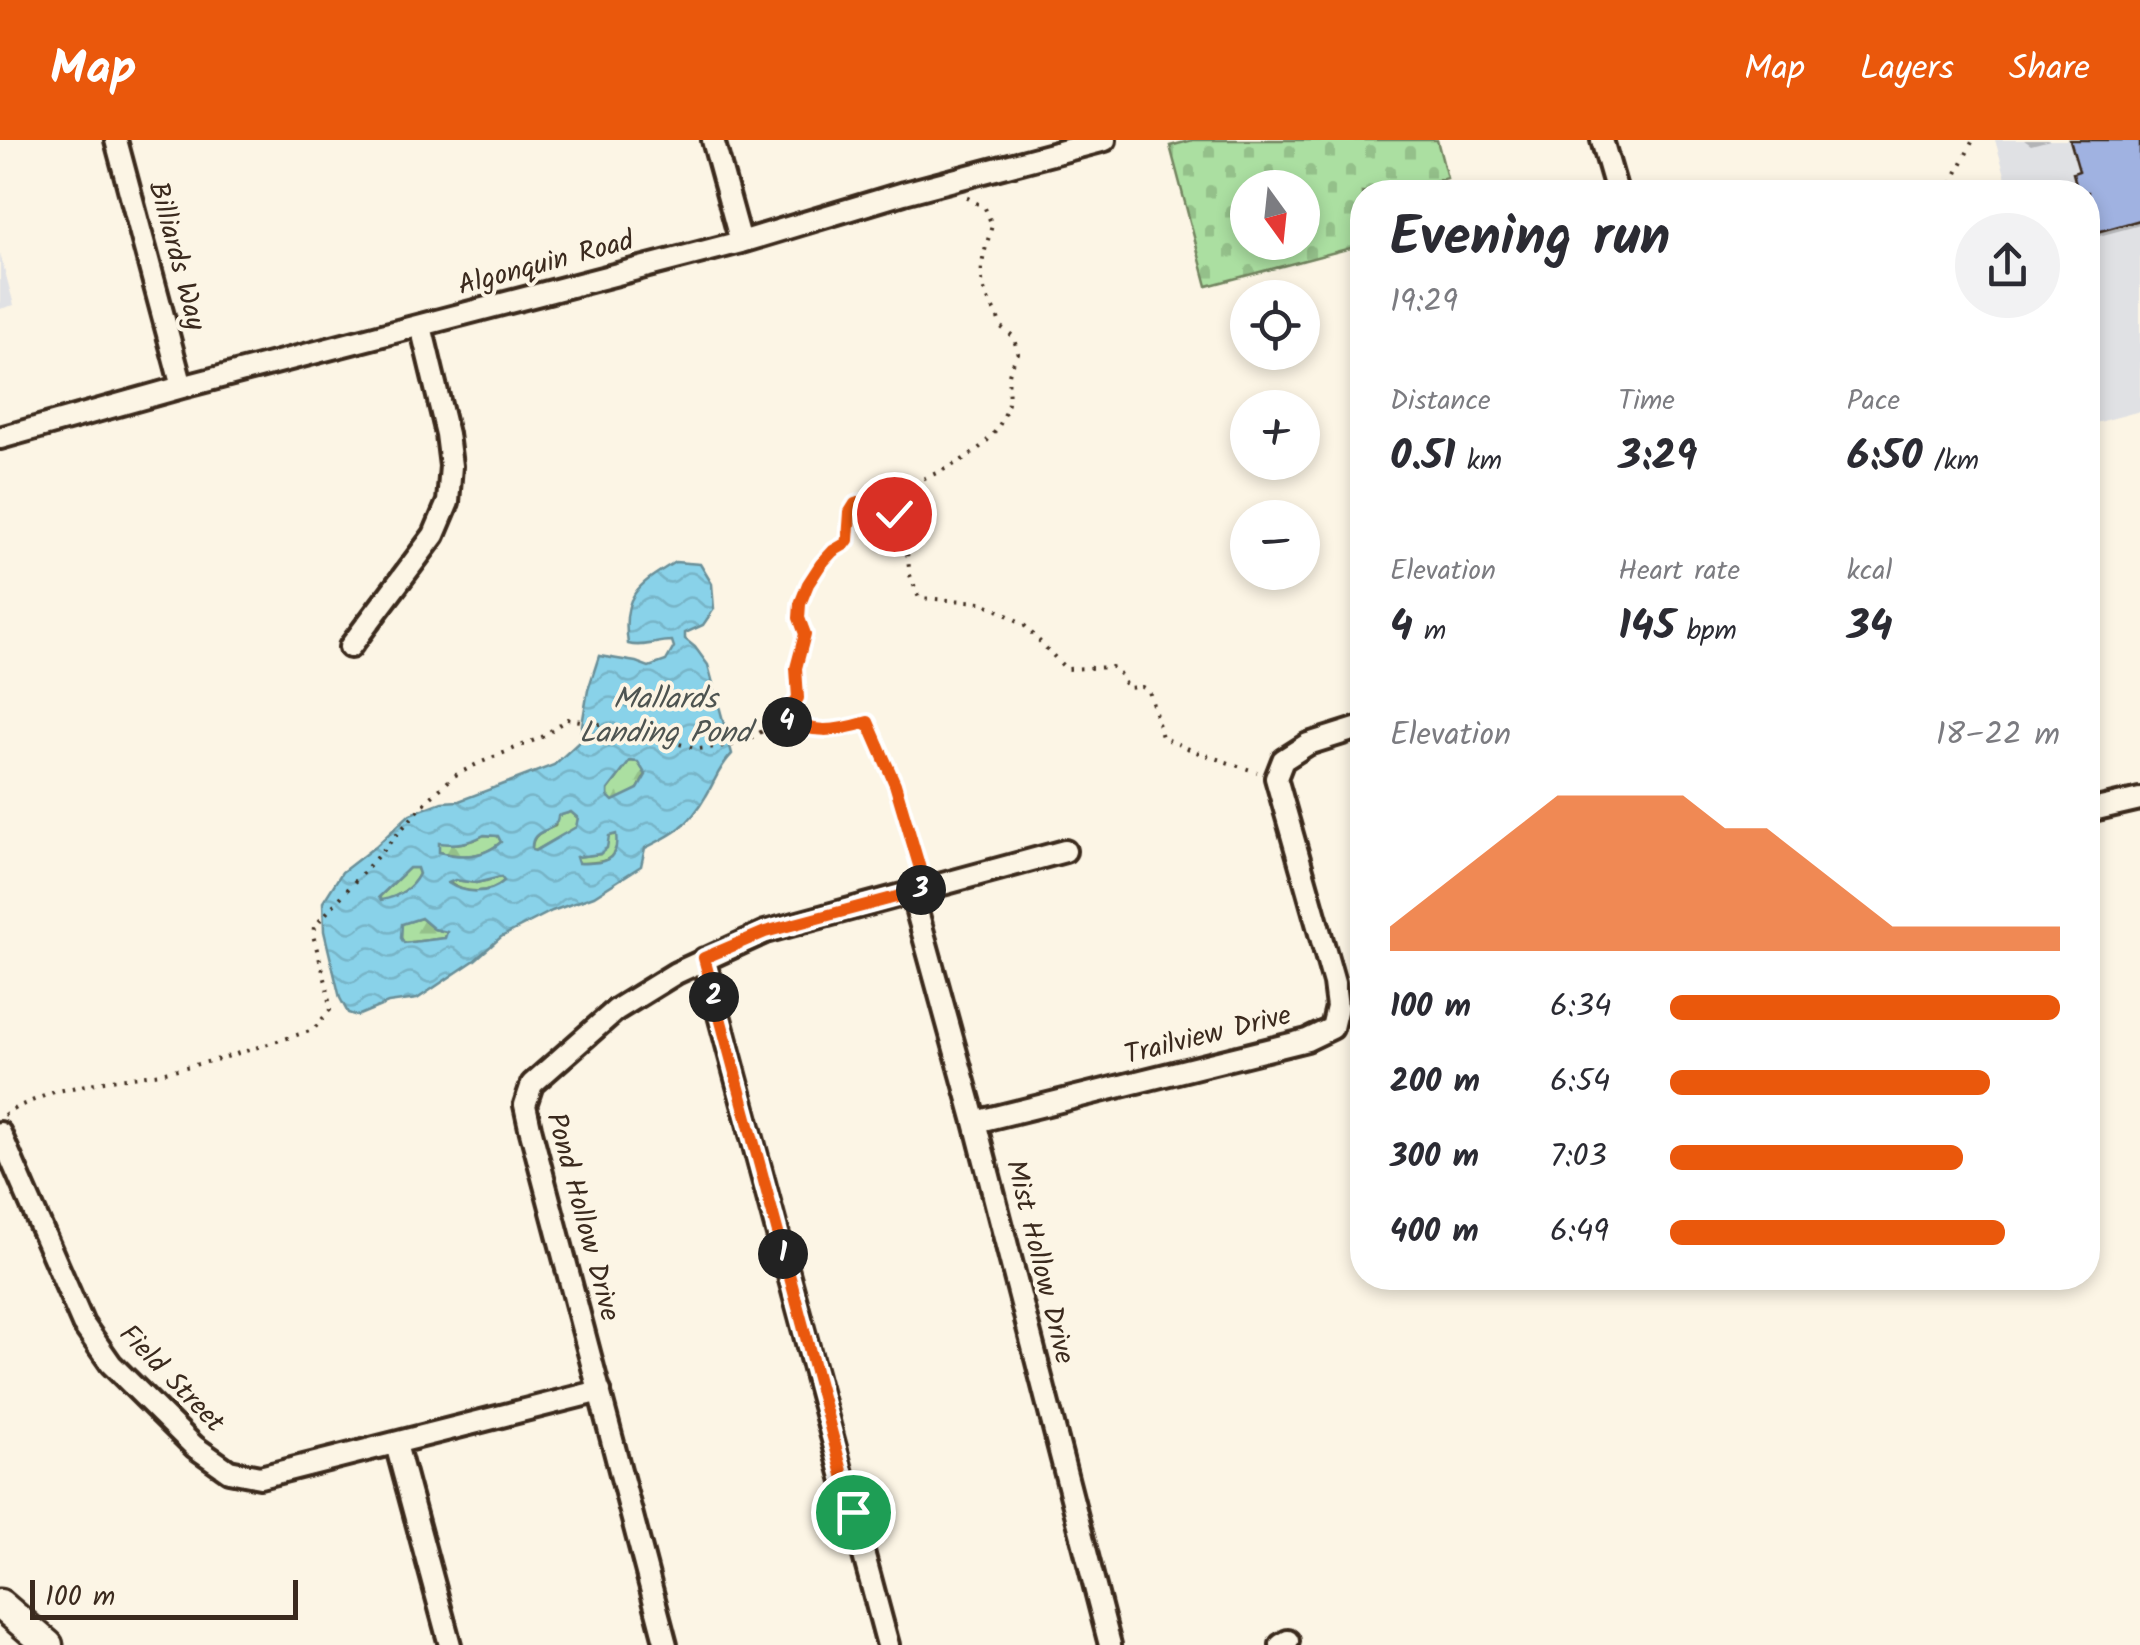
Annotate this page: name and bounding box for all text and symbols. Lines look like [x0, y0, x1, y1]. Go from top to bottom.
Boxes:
text: Map [50, 32, 137, 108]
text: Map [1744, 42, 1805, 98]
text: Layers [1860, 42, 1954, 98]
text: Share [2009, 42, 2090, 98]
north arrow [1230, 170, 1320, 260]
map controls [1230, 170, 1320, 590]
street label: Billiards Way [135, 176, 218, 336]
text: Evening run [1390, 196, 1670, 283]
button: share [1955, 213, 2060, 318]
street label: Algonquin Road [453, 219, 640, 309]
text: 19:29 [1390, 277, 1458, 328]
button: locate [1230, 280, 1320, 370]
text: Distance [1390, 379, 1491, 424]
text: Time [1618, 379, 1675, 424]
text: Pace [1847, 379, 1900, 424]
button: + [1230, 390, 1320, 480]
text: 0.51 [1390, 424, 1455, 491]
text: 3:29 [1618, 424, 1697, 491]
text: 6:50 [1847, 424, 1923, 491]
text: km [1455, 439, 1502, 484]
text: /km [1923, 439, 1979, 484]
pin [852, 472, 937, 557]
icon: check [867, 487, 922, 542]
button: − [1230, 500, 1320, 590]
text: Elevation [1390, 549, 1496, 594]
text: Heart rate [1618, 549, 1740, 594]
text: kcal [1847, 549, 1892, 594]
text: 4 [1390, 594, 1413, 661]
text: 145 [1618, 594, 1675, 661]
text: 34 [1847, 594, 1893, 661]
text: m [1413, 609, 1446, 654]
text: bpm [1675, 609, 1737, 654]
water label: Mallards Landing Pond [579, 676, 758, 758]
pin: 4 [762, 697, 812, 747]
text: 4 [779, 699, 795, 744]
text: Elevation [1390, 710, 1511, 761]
text: 18–22 m [1936, 710, 2060, 761]
pin: 3 [896, 865, 946, 915]
text: 3 [913, 867, 929, 912]
pin: 2 [689, 972, 739, 1022]
text: 2 [706, 974, 722, 1019]
text: 100 m [1390, 982, 1471, 1033]
text: 6:34 [1550, 982, 1612, 1033]
street label: Trailview Drive [1120, 993, 1297, 1078]
text: 200 m [1390, 1057, 1480, 1108]
text: 6:54 [1550, 1057, 1610, 1108]
street label: Pond Hollow Drive [533, 1108, 632, 1327]
text: 300 m [1390, 1132, 1479, 1183]
text: 7:03 [1550, 1132, 1607, 1183]
street label: Mist Hollow Drive [992, 1155, 1086, 1369]
text: 400 m [1390, 1207, 1479, 1258]
text: 6:49 [1550, 1207, 1609, 1258]
pin: 1 [758, 1229, 808, 1279]
text: 1 [779, 1231, 787, 1276]
street label: Field Street [107, 1314, 236, 1445]
pin [811, 1470, 896, 1555]
icon: arrive [826, 1485, 881, 1540]
scale bar [30, 1575, 298, 1620]
text: 100 m [45, 1575, 115, 1620]

